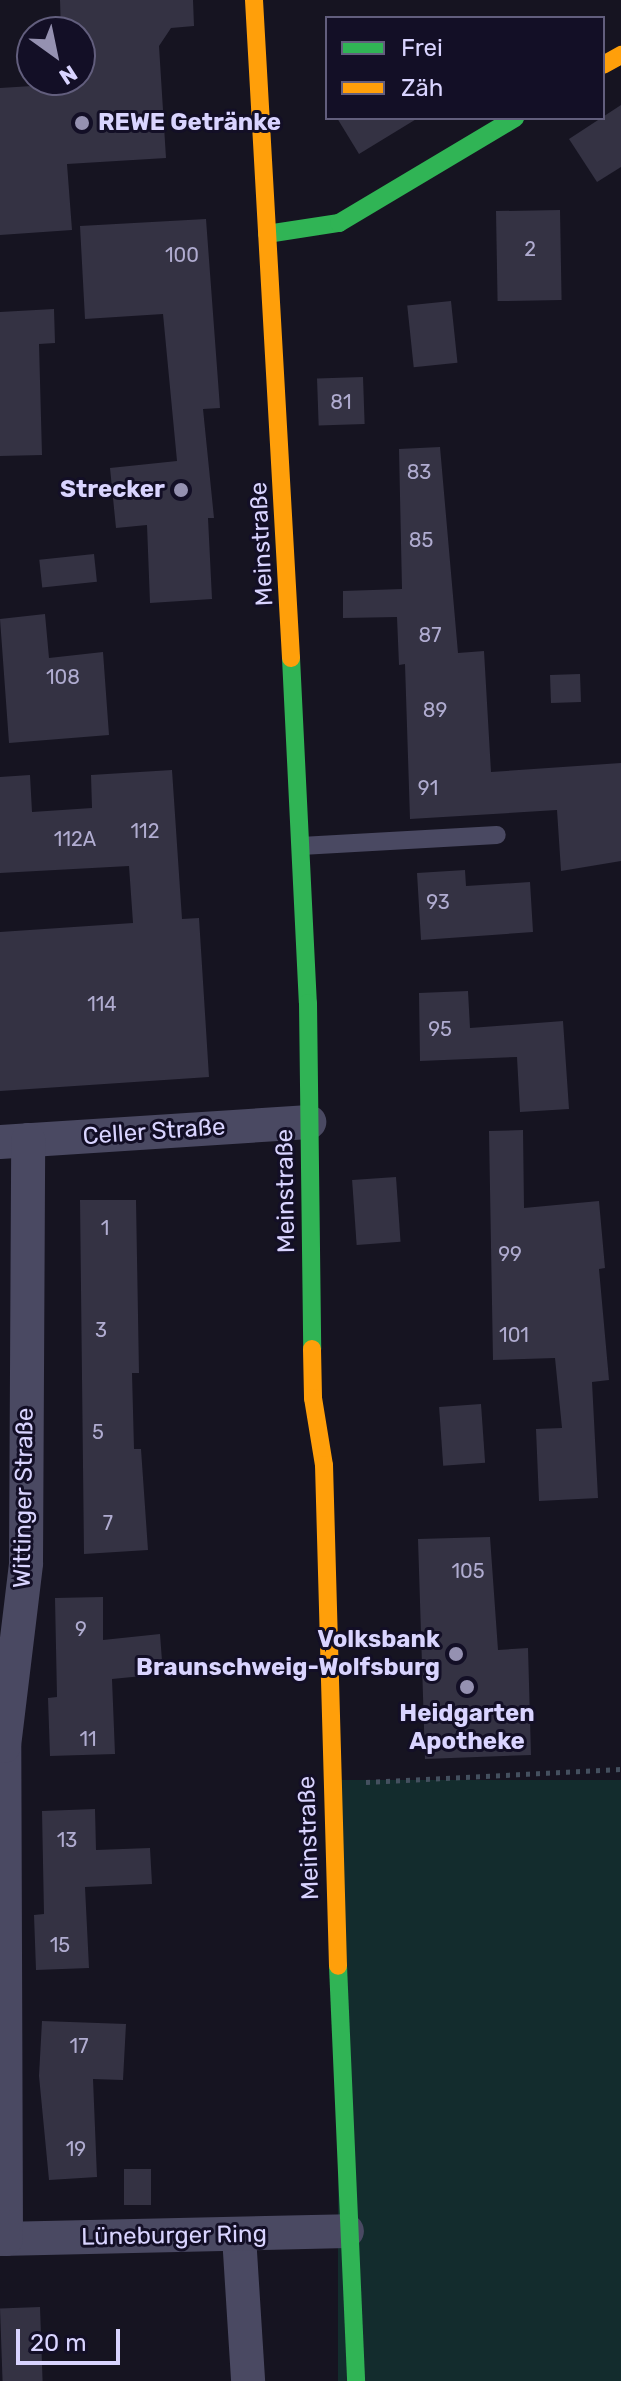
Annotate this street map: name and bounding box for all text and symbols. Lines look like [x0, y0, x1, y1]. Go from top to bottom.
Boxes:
north arrow [16, 16, 96, 96]
legend [325, 16, 605, 120]
text: Frei [401, 34, 443, 62]
text: N [54, 59, 82, 90]
text: Zäh [401, 74, 443, 102]
place label: REWE Getränke [98, 109, 281, 137]
marker: REWE Getränke [73, 114, 91, 132]
house number: 2 [524, 237, 536, 261]
house number: 100 [165, 243, 199, 267]
house number: 81 [330, 390, 352, 414]
house number: 83 [407, 460, 431, 484]
place label: Strecker [60, 476, 165, 504]
marker: Strecker [172, 481, 190, 499]
street label: Meinstraße [244, 481, 280, 607]
house number: 85 [409, 528, 433, 552]
house number: 87 [419, 623, 441, 647]
house number: 108 [46, 665, 80, 689]
house number: 89 [423, 698, 447, 722]
house number: 91 [418, 776, 438, 800]
house number: 112 [131, 819, 159, 843]
house number: 112A [54, 827, 96, 851]
house number: 93 [426, 890, 450, 914]
house number: 114 [87, 992, 117, 1016]
house number: 95 [428, 1017, 452, 1041]
street label: Celler Straße [81, 1113, 227, 1151]
street label: Meinstraße [271, 1129, 301, 1253]
house number: 1 [101, 1216, 109, 1240]
house number: 99 [498, 1242, 522, 1266]
house number: 3 [95, 1318, 107, 1342]
house number: 101 [499, 1323, 529, 1347]
street label: Wittinger Straße [8, 1407, 40, 1589]
house number: 5 [92, 1420, 104, 1444]
house number: 7 [103, 1511, 113, 1535]
house number: 105 [451, 1559, 485, 1583]
house number: 9 [75, 1617, 87, 1641]
place label: Volksbank Braunschweig-Wolfsburg [136, 1626, 440, 1682]
marker: Volksbank Braunschweig-Wolfsburg [447, 1645, 465, 1663]
marker: Heidgarten Apotheke [458, 1678, 476, 1696]
place label: Heidgarten Apotheke [399, 1700, 535, 1756]
house number: 11 [79, 1727, 97, 1751]
street label: Meinstraße [292, 1775, 326, 1901]
house number: 13 [57, 1828, 77, 1852]
house number: 15 [50, 1933, 70, 1957]
house number: 17 [70, 2034, 88, 2058]
house number: 19 [66, 2137, 86, 2161]
street label: Lüneburger Ring [81, 2220, 267, 2252]
scale bar [20, 2313, 124, 2363]
text: 20 m [30, 2329, 87, 2357]

